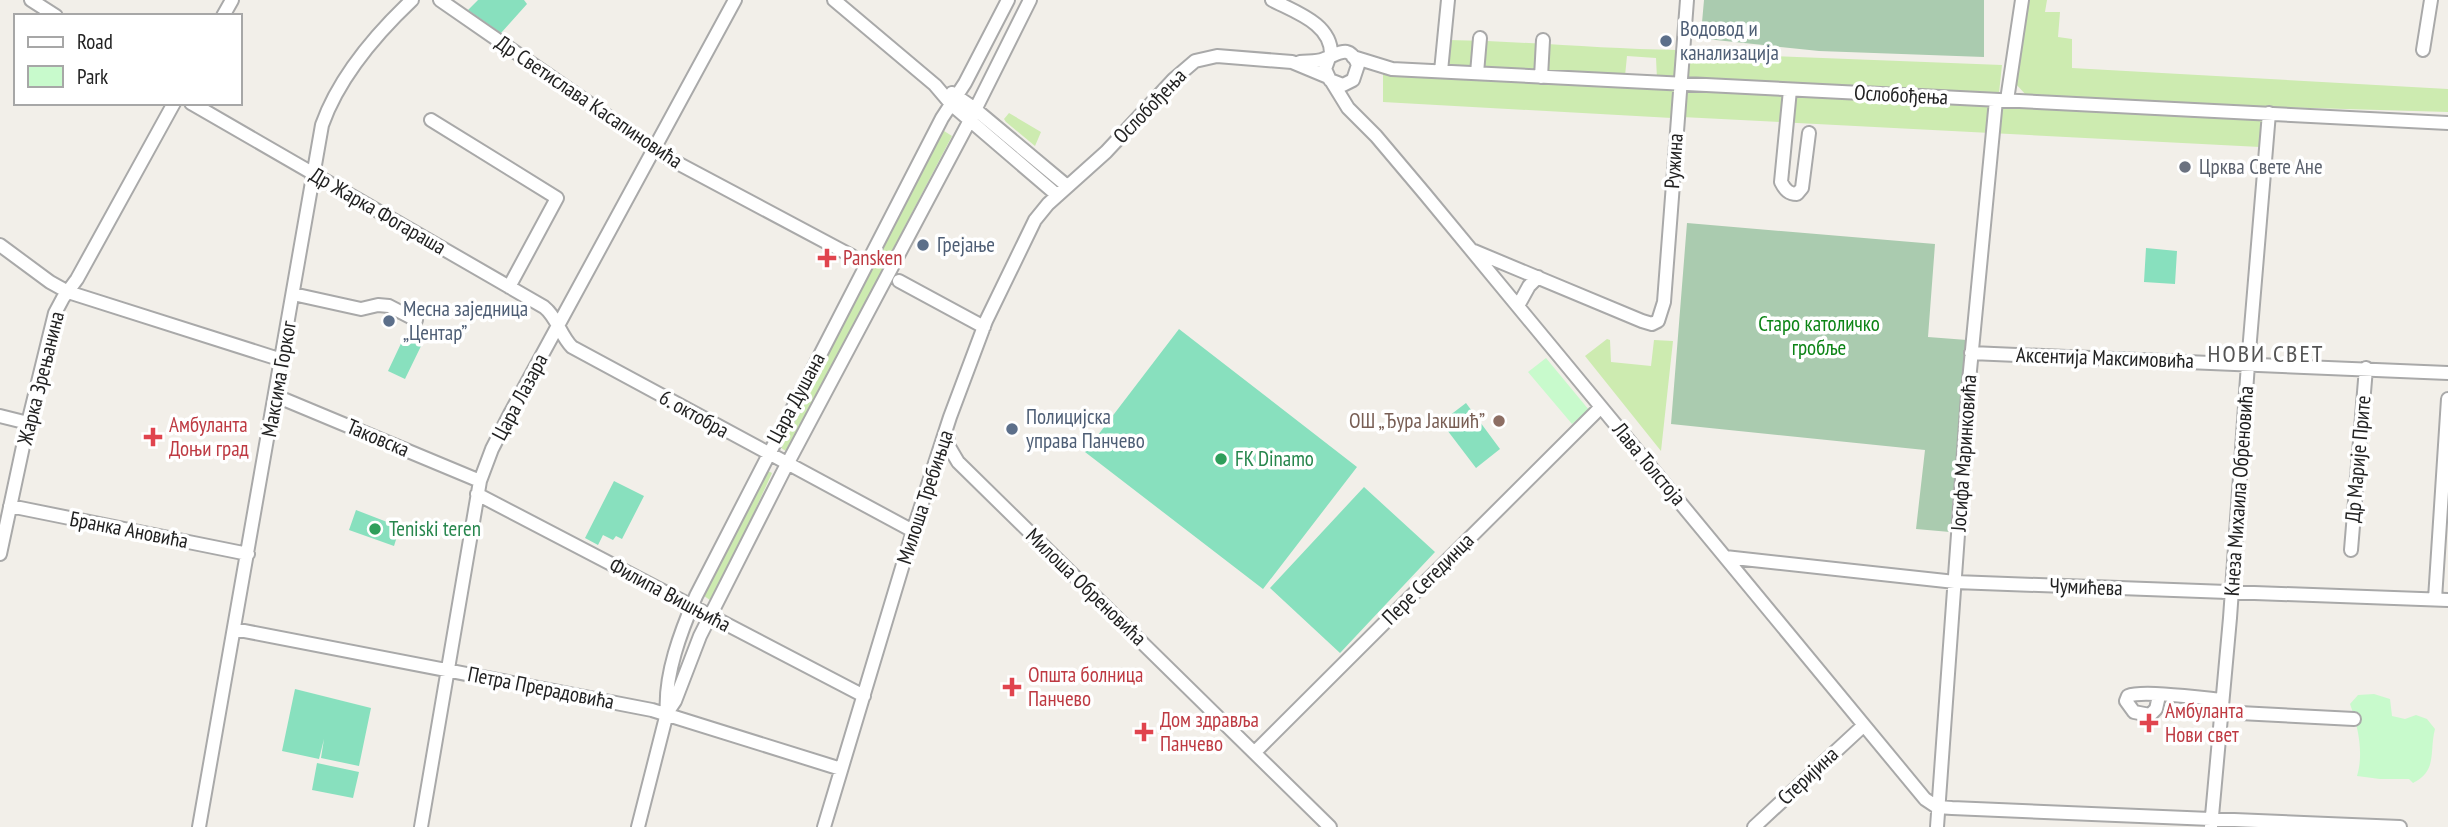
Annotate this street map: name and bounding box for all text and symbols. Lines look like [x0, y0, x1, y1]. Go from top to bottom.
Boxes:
legend [14, 14, 242, 105]
place label: Водовод и канализација [1680, 15, 1779, 66]
text: Road [77, 28, 113, 55]
street label: Др Светислава Касапиновића [491, 29, 688, 174]
marker: Водовод и канализација [1658, 33, 1674, 49]
street label: Ослобођења [1107, 62, 1192, 149]
text: Park [77, 63, 108, 90]
street label: Ослобођења [1853, 79, 1949, 110]
street label: Ружина [1658, 132, 1689, 190]
place label: Црква Свете Ане [2199, 153, 2323, 180]
marker: Црква Свете Ане [2177, 159, 2193, 175]
street label: Др Жарка Фогараша [305, 161, 451, 260]
place label: Грејање [937, 231, 995, 258]
marker: Грејање [915, 237, 931, 253]
place label: Pansken [843, 244, 902, 271]
marker: Pansken [817, 248, 837, 268]
place label: Месна заједница „Центар” [403, 295, 528, 346]
street label: Жарка Зрењанина [11, 308, 70, 448]
park label: Старо католичко гробље [1758, 310, 1880, 361]
marker: Месна заједница „Центар” [381, 313, 397, 329]
street label: Максима Горког [255, 318, 302, 439]
district label: НОВИ СВЕТ [2208, 338, 2324, 369]
street label: Аксентија Максимовића [2016, 341, 2194, 374]
street label: Цара Душана [760, 348, 831, 448]
street label: Цара Лазара [486, 349, 554, 445]
street label: Јосифа Маринковића [1944, 374, 1982, 533]
street label: 6. октобра [655, 383, 734, 444]
street label: Кнеза Михаила Обреновића [2218, 385, 2259, 597]
street label: Др Марије Прите [2339, 394, 2376, 524]
place label: Полицијска управа Панчево [1026, 403, 1145, 454]
place label: ОШ „Ђура Јакшић” [1349, 407, 1485, 434]
place label: Амбуланта Доњи град [169, 411, 249, 462]
street label: Таковска [343, 412, 414, 463]
marker: ОШ „Ђура Јакшић” [1491, 413, 1507, 429]
street label: Лава Толстоја [1606, 416, 1692, 511]
marker: Полицијска управа Панчево [1004, 421, 1020, 437]
street label: Милоша Требињца [890, 426, 959, 567]
marker: Амбуланта Доњи град [143, 427, 163, 447]
place label: FK Dinamo [1235, 445, 1314, 472]
marker: FK Dinamo [1213, 451, 1229, 467]
street label: Бранка Ановића [68, 505, 191, 554]
place label: Teniski teren [389, 515, 481, 542]
marker: Teniski teren [367, 521, 383, 537]
street label: Милоша Обреновића [1020, 522, 1152, 651]
street label: Пере Сегединца [1376, 527, 1479, 630]
street label: Филипа Вишњића [605, 551, 736, 638]
street label: Чумићева [2049, 572, 2123, 601]
street label: Петра Прерадовића [466, 660, 617, 715]
place label: Општа болница Панчево [1028, 661, 1143, 712]
marker: Општа болница Панчево [1002, 677, 1022, 697]
place label: Амбуланта Нови свет [2165, 697, 2244, 748]
place label: Дом здравља Панчево [1160, 706, 1259, 757]
marker: Амбуланта Нови свет [2139, 713, 2159, 733]
marker: Дом здравља Панчево [1134, 722, 1154, 742]
street label: Стеријина [1772, 741, 1844, 811]

